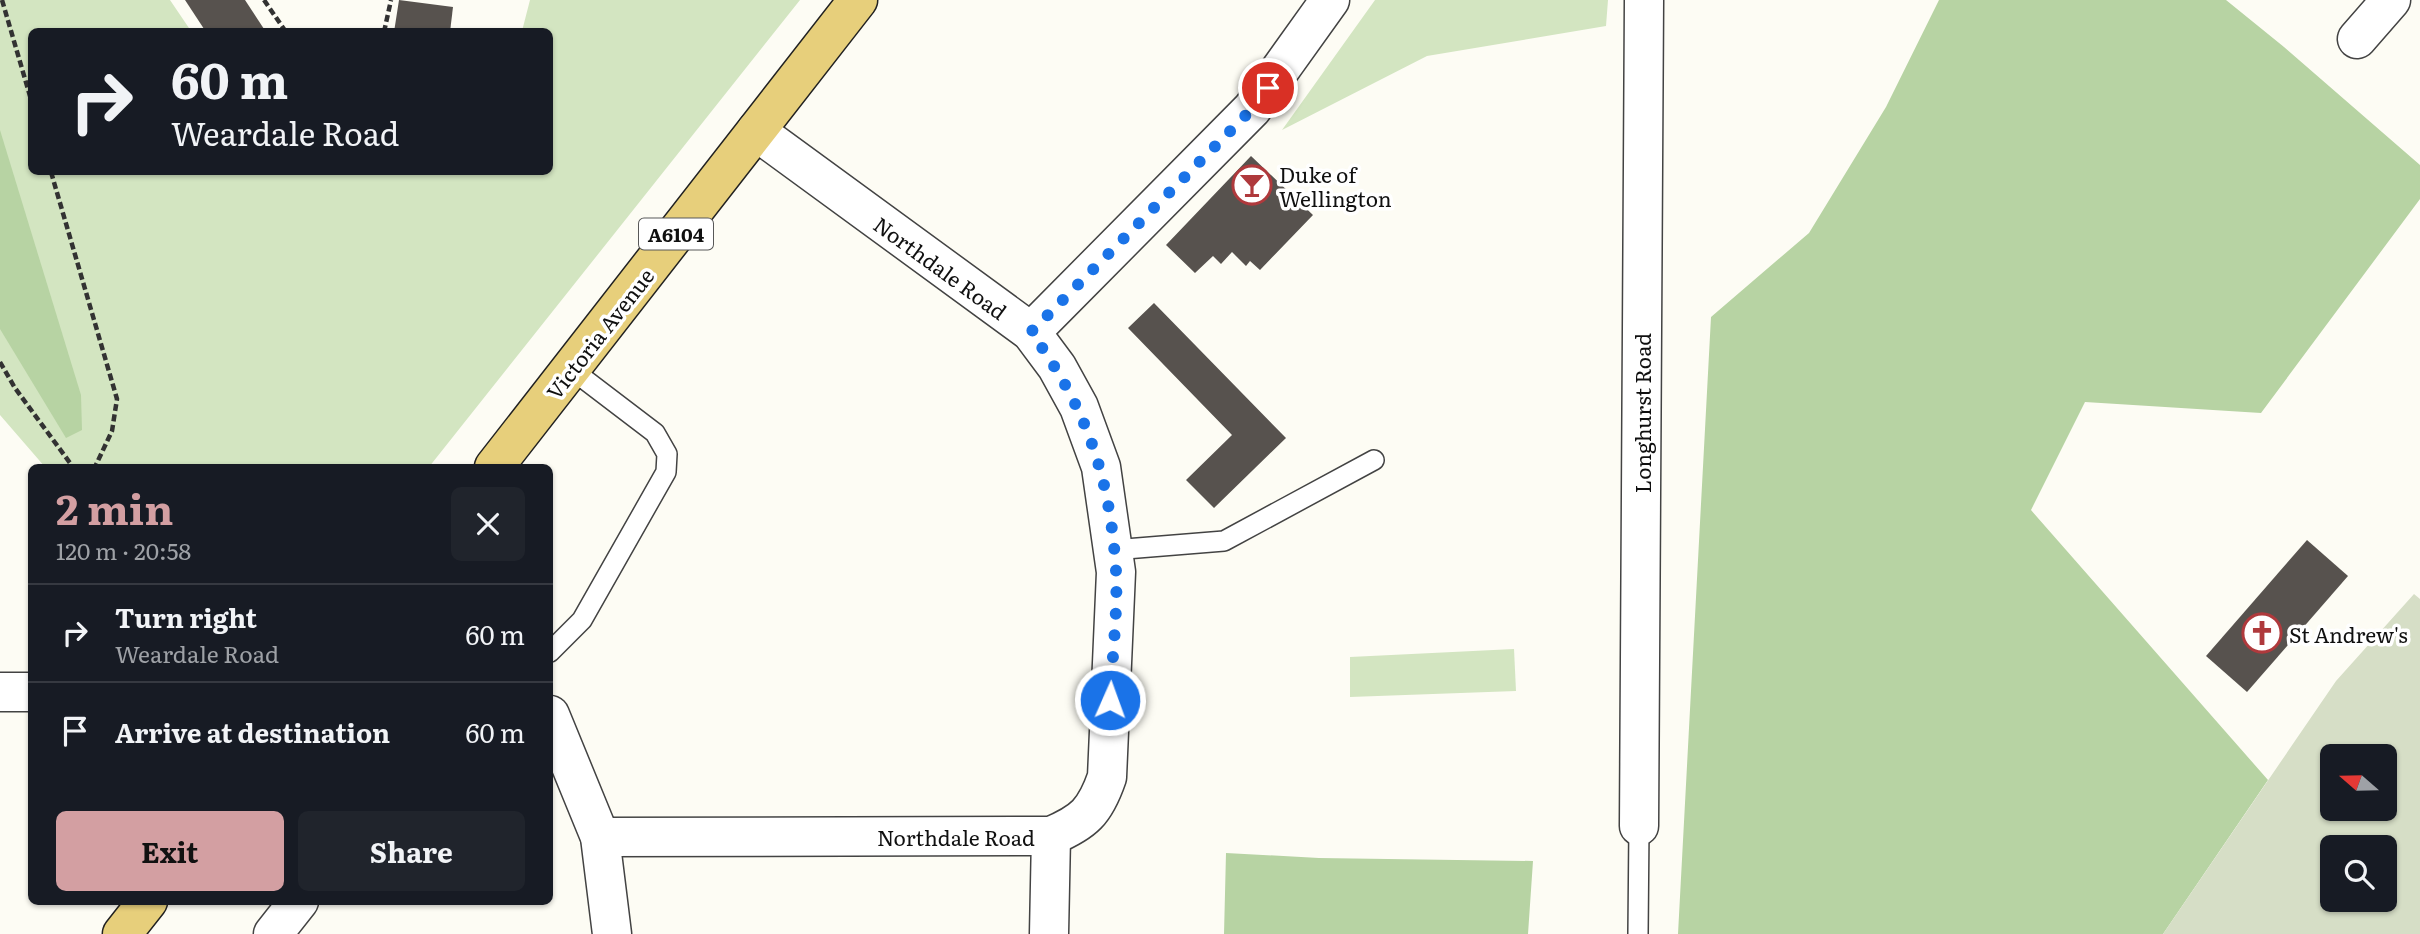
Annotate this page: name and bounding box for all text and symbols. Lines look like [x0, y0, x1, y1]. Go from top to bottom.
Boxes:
text: 60 m [171, 41, 288, 114]
icon: right [56, 56, 147, 147]
pin [1238, 58, 1298, 118]
icon: arrive [1249, 69, 1287, 107]
text: Weardale Road [171, 108, 399, 156]
place label: Duke of Wellington [1279, 158, 1392, 213]
bar icon: Duke of Wellington [1231, 164, 1273, 206]
street label: Northdale Road [868, 208, 1014, 326]
road number: A6104 [639, 218, 713, 250]
street label: Victoria Avenue [538, 261, 660, 405]
street label: Longhurst Road [1626, 333, 1657, 493]
text: 2 min [56, 476, 173, 538]
button: close [451, 487, 525, 561]
text: 120 m · 20:58 [56, 533, 191, 567]
text: Turn right [115, 597, 257, 636]
church icon: St Andrew's [2241, 612, 2283, 654]
icon: right [56, 614, 94, 652]
text: 60 m [466, 614, 525, 653]
place label: St Andrew's [2289, 618, 2408, 649]
text: Weardale Road [115, 636, 279, 670]
position arrow [1073, 663, 1147, 737]
icon: arrive [56, 712, 94, 750]
text: Arrive at destination [115, 712, 390, 751]
text: 60 m [466, 712, 525, 751]
north arrow [2320, 744, 2398, 821]
map controls [2320, 744, 2397, 912]
button: Exit [56, 811, 284, 891]
button: Share [298, 811, 525, 891]
street label: Northdale Road [877, 821, 1035, 852]
button: search [2320, 835, 2397, 912]

